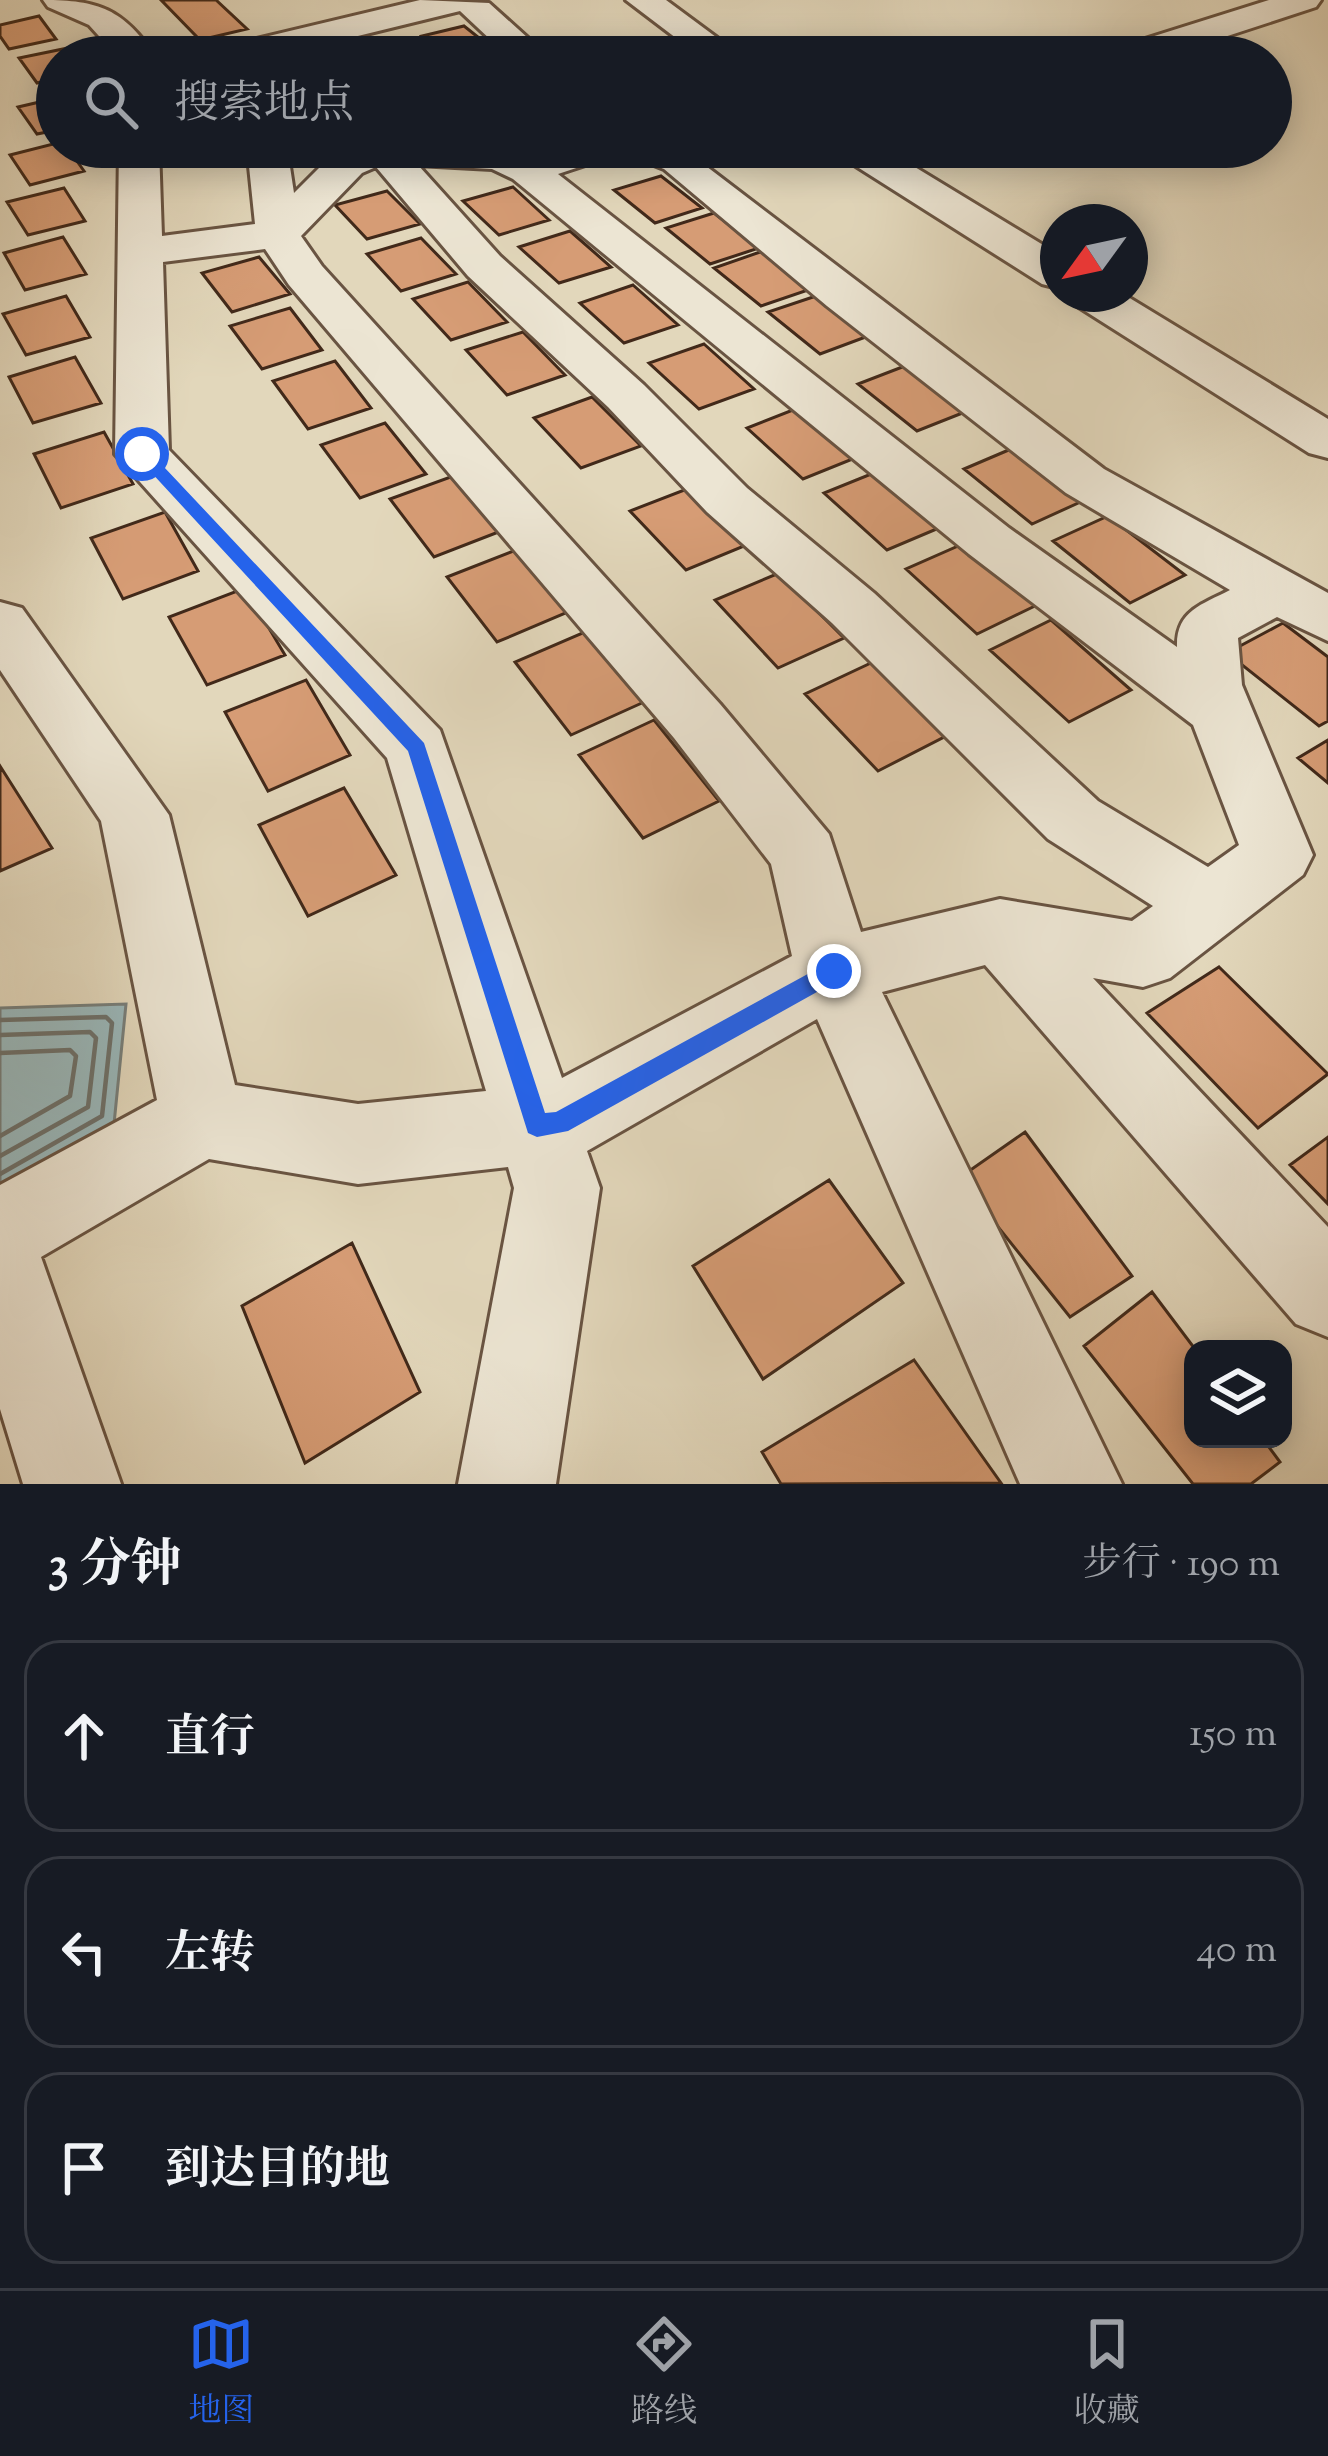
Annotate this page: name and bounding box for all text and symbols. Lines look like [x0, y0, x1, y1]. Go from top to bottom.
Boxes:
search box [36, 36, 1292, 168]
icon: search [78, 69, 144, 135]
text: 搜索地点 [174, 74, 354, 139]
north arrow [1040, 204, 1148, 312]
route start [115, 427, 169, 481]
route end [807, 944, 861, 998]
map controls [1184, 1340, 1292, 1448]
button: layers [1184, 1340, 1292, 1448]
text: 3 分钟 [48, 1531, 181, 1604]
text: 步行 · 190 m [1083, 1538, 1280, 1594]
icon: ahead [51, 1703, 117, 1769]
text: 直行 [165, 1708, 255, 1773]
text: 150 m [1189, 1708, 1277, 1764]
icon: left [51, 1919, 117, 1985]
text: 左转 [165, 1924, 255, 1989]
text: 40 m [1197, 1924, 1277, 1980]
icon: arrive [51, 2135, 117, 2201]
text: 到达目的地 [165, 2140, 390, 2205]
tab: 地图 [188, 2311, 254, 2437]
tab: 路线 [631, 2311, 697, 2437]
tab: 收藏 [1074, 2311, 1140, 2437]

